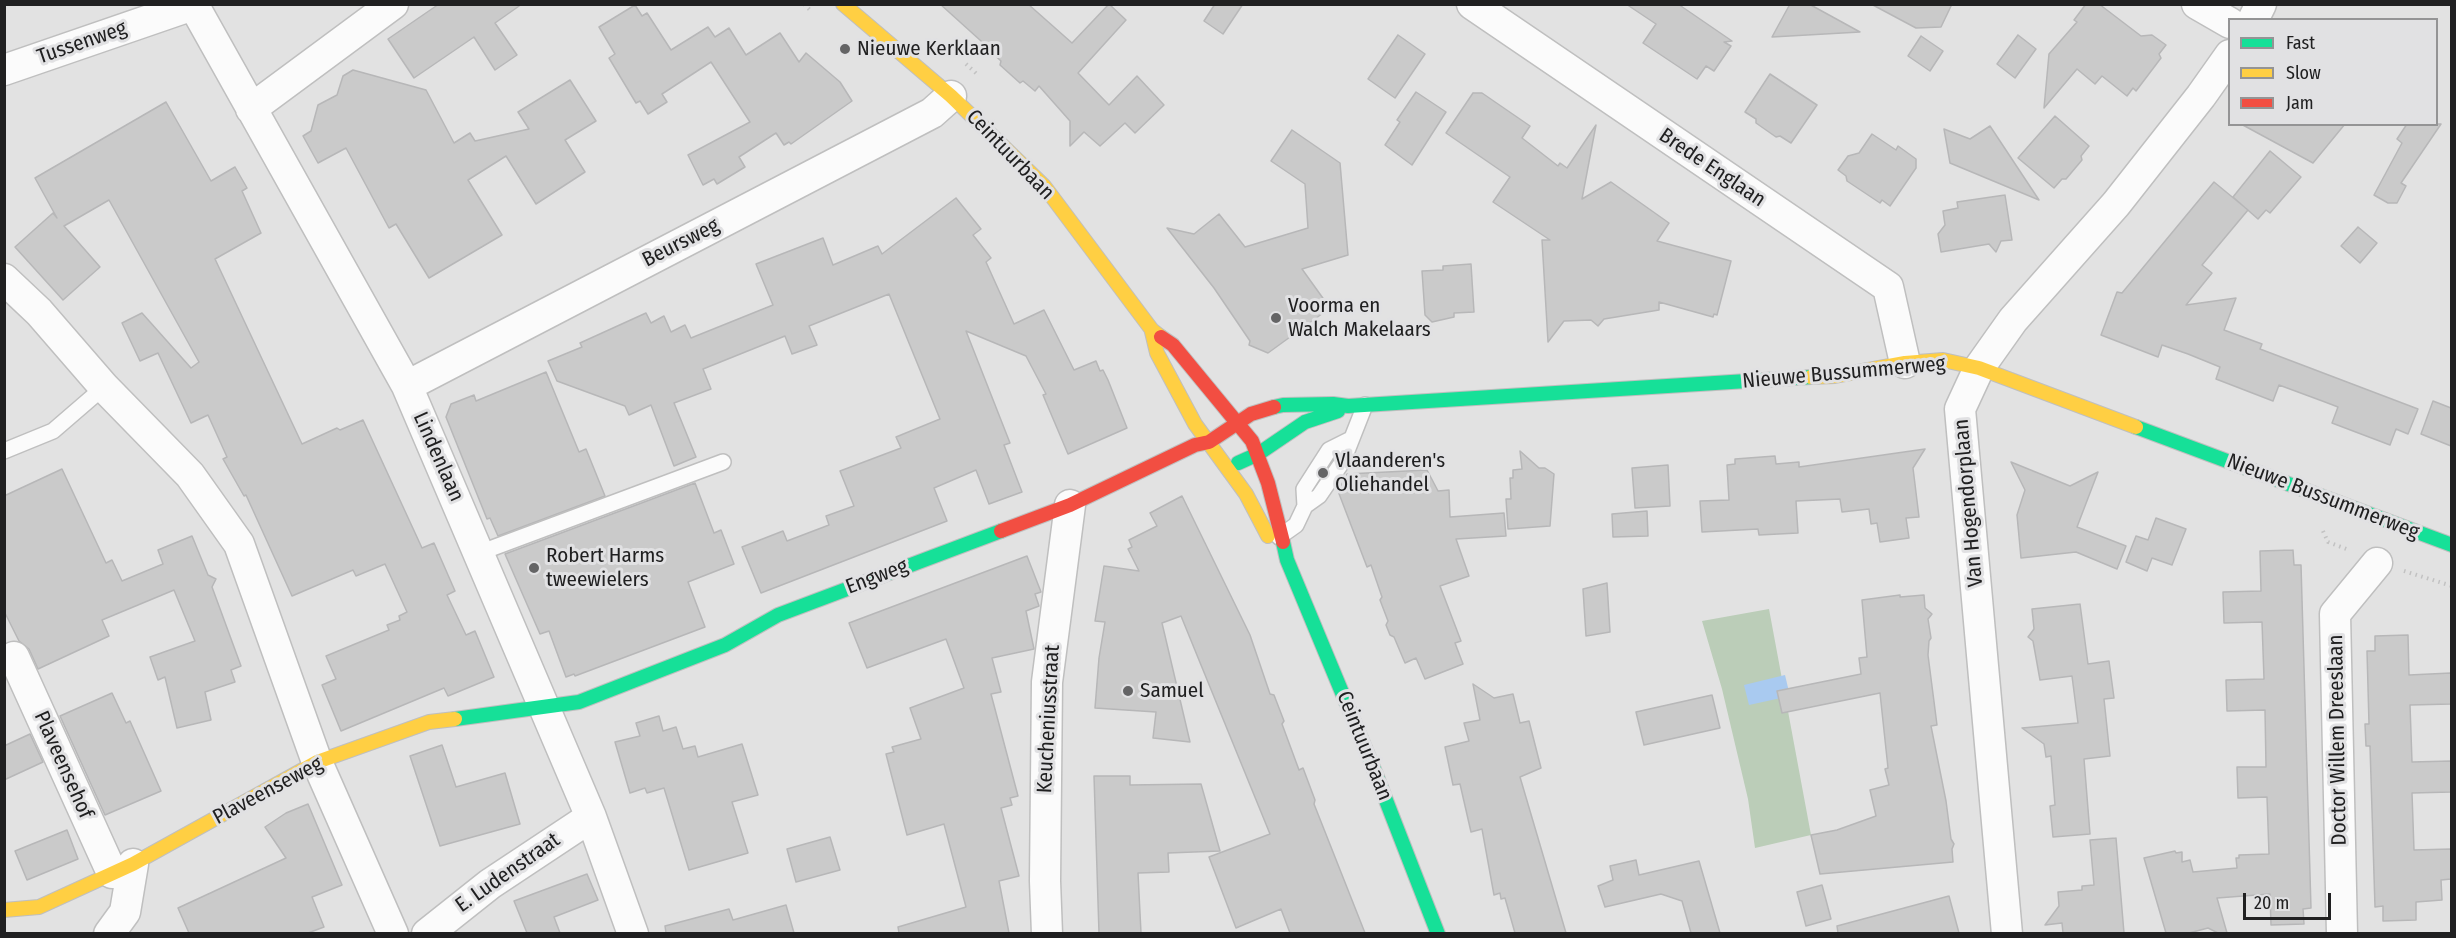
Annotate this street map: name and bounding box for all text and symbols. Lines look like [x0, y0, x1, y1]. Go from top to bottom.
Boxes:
street label: Tussenweg [34, 16, 130, 70]
legend [2228, 18, 2438, 126]
text: Fast [2286, 32, 2315, 54]
place label: Nieuwe Kerklaan [857, 36, 1001, 62]
marker: Nieuwe Kerklaan [838, 42, 852, 56]
text: Slow [2286, 62, 2321, 84]
text: Jam [2286, 92, 2314, 114]
street label: Ceintuurbaan [961, 105, 1059, 205]
street label: Brede Englaan [1654, 123, 1770, 213]
street label: Beursweg [638, 213, 724, 273]
place label: Voorma en Walch Makelaars [1288, 293, 1431, 343]
marker: Voorma en Walch Makelaars [1269, 311, 1283, 325]
street label: Nieuwe Bussummerweg [1741, 352, 1947, 394]
street label: Lindenlaan [407, 408, 469, 506]
street label: Van Hogendorplaan [1949, 418, 1989, 588]
place label: Vlaanderen's Oliehandel [1335, 448, 1445, 498]
street label: Nieuwe Bussummerweg [2223, 449, 2423, 545]
marker: Vlaanderen's Oliehandel [1316, 466, 1330, 480]
place label: Robert Harms tweewielers [546, 543, 664, 593]
street label: Engweg [842, 554, 912, 600]
marker: Robert Harms tweewielers [527, 561, 541, 575]
street label: Doctor Willem Dreeslaan [2324, 634, 2352, 846]
street label: Keucheniusstraat [1033, 644, 1065, 794]
place label: Samuel [1140, 678, 1204, 704]
marker: Samuel [1121, 684, 1135, 698]
street label: Ceintuurbaan [1331, 688, 1397, 804]
street label: Plaveensehof [28, 707, 98, 823]
street label: Plaveenseweg [209, 752, 327, 830]
street label: E. Ludenstraat [451, 828, 565, 918]
scale bar [2246, 881, 2334, 919]
text: 20 m [2254, 892, 2289, 914]

